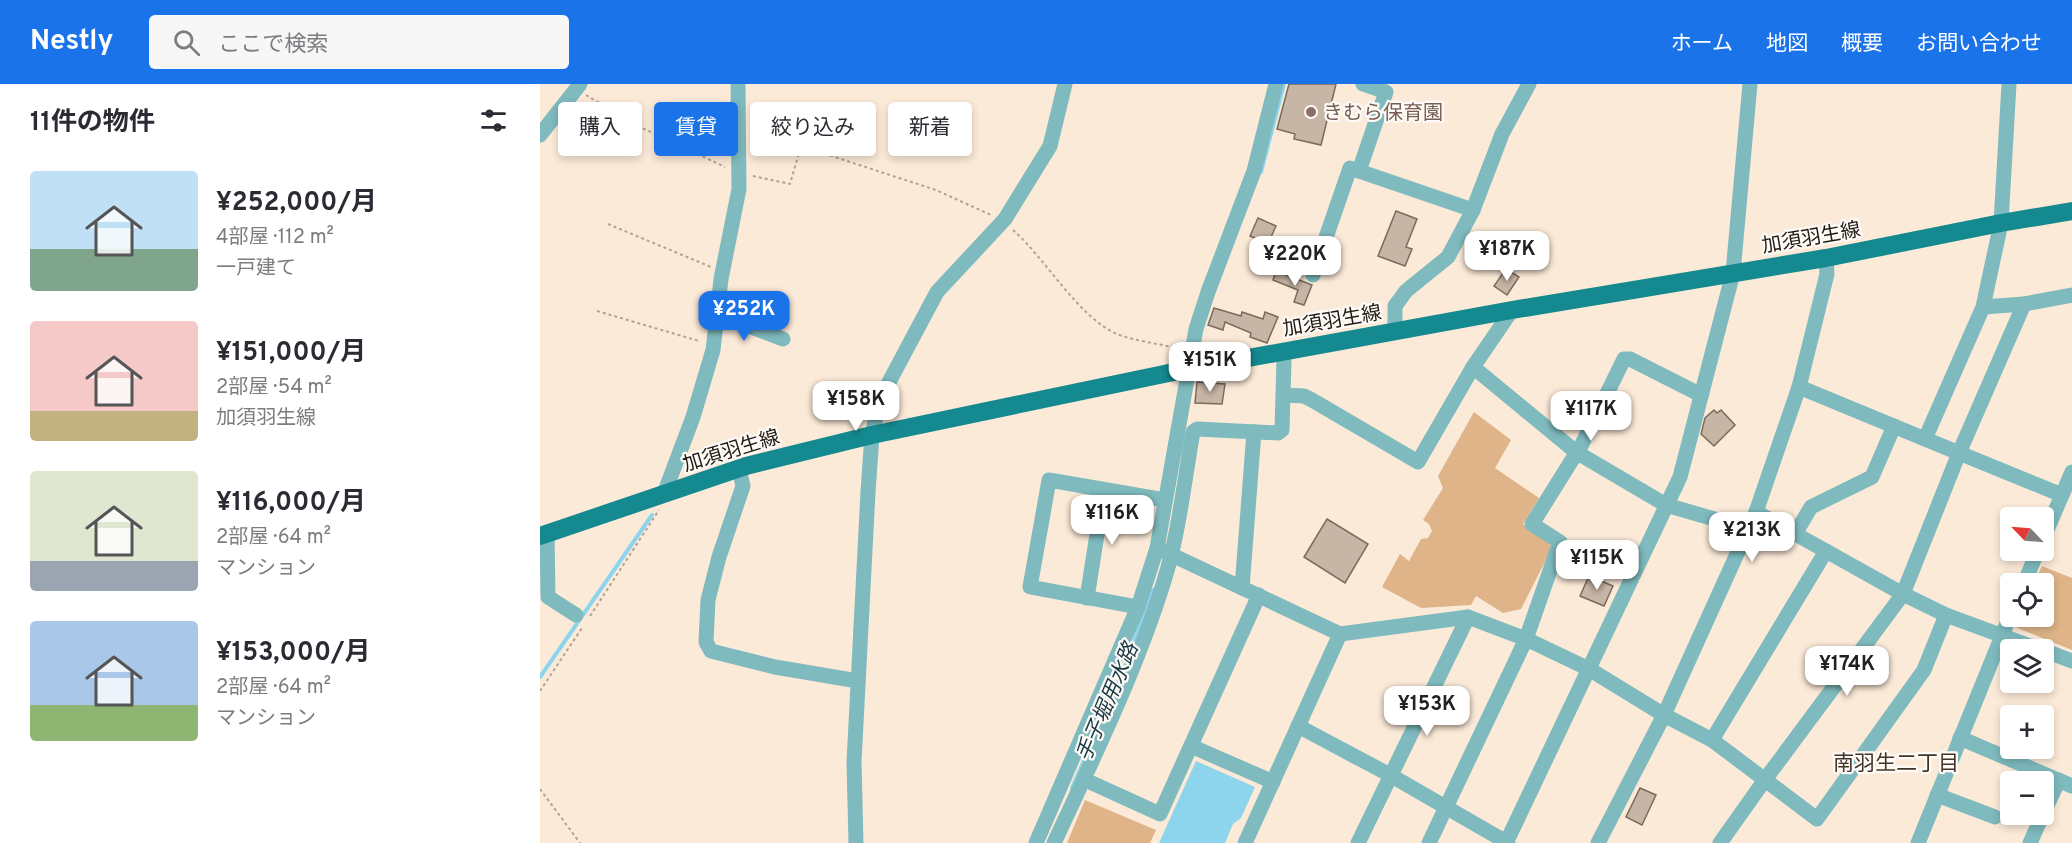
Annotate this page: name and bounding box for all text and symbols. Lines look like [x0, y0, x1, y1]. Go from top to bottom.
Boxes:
search box [149, 15, 569, 69]
text: Nestly [30, 24, 113, 60]
icon: search [170, 26, 203, 59]
text: ホーム [1671, 31, 1733, 58]
text: 地図 [1766, 31, 1808, 58]
text: 概要 [1841, 31, 1883, 58]
text: お問い合わせ [1916, 31, 2042, 58]
text: ここで検索 [218, 32, 328, 59]
place label: きむら保育園 [1323, 101, 1443, 127]
chip: 購入 [558, 102, 642, 156]
chip: 賃貸 [654, 102, 738, 156]
chip: 絞り込み [750, 102, 876, 156]
chip: 新着 [888, 102, 972, 156]
icon: filters [477, 104, 510, 137]
marker: きむら保育園 [1304, 105, 1318, 119]
text: 11件の物件 [30, 107, 155, 140]
text: ¥252,000/月 [216, 187, 377, 220]
icon: home [78, 195, 150, 267]
street label: 加須羽生線 [1760, 217, 1863, 260]
text: 4部屋 · 112 m² [216, 225, 334, 251]
pin: ¥187K [1465, 231, 1549, 282]
pin: ¥220K [1253, 236, 1337, 287]
text: ¥187K [1478, 237, 1536, 263]
text: ¥220K [1263, 242, 1327, 268]
text: 一戸建て [216, 256, 296, 282]
pin: ¥252K [702, 291, 786, 342]
text: ¥252K [713, 297, 776, 323]
street label: 加須羽生線 [1281, 300, 1384, 343]
text: ¥151,000/月 [216, 337, 366, 370]
pin: ¥151K [1168, 342, 1252, 393]
icon: home [78, 345, 150, 417]
text: ¥151K [1183, 348, 1237, 374]
text: 2部屋 · 54 m² [216, 375, 332, 401]
pin: ¥158K [814, 381, 898, 432]
text: ¥158K [826, 387, 886, 413]
pin: ¥117K [1549, 391, 1633, 442]
text: ¥117K [1565, 397, 1617, 423]
text: 加須羽生線 [216, 406, 316, 432]
street label: 加須羽生線 [680, 425, 783, 479]
text: ¥116,000/月 [216, 487, 366, 520]
icon: home [78, 495, 150, 567]
pin: ¥116K [1070, 495, 1154, 546]
text: ¥116K [1085, 501, 1139, 527]
north arrow [2000, 507, 2054, 561]
map controls [2000, 507, 2054, 825]
pin: ¥213K [1710, 512, 1794, 563]
text: ¥213K [1723, 518, 1781, 544]
text: 2部屋 · 64 m² [216, 525, 331, 551]
pin: ¥115K [1555, 540, 1639, 591]
text: ¥115K [1570, 546, 1624, 572]
text: マンション [216, 556, 316, 582]
button: locate [2000, 573, 2054, 627]
text: ¥153,000/月 [216, 637, 371, 670]
water label: 手子堀用水路 [1071, 637, 1146, 766]
button: layers [2000, 639, 2054, 693]
icon: home [78, 645, 150, 717]
pin: ¥174K [1805, 646, 1889, 697]
text: ¥174K [1819, 652, 1875, 678]
text: 2部屋 · 64 m² [216, 675, 331, 701]
pin: ¥153K [1385, 686, 1469, 737]
text: ¥153K [1398, 692, 1456, 718]
button: + [2000, 705, 2054, 759]
text: マンション [216, 706, 316, 732]
district label: 南羽生二丁目 [1833, 751, 1959, 778]
button: − [2000, 771, 2054, 825]

